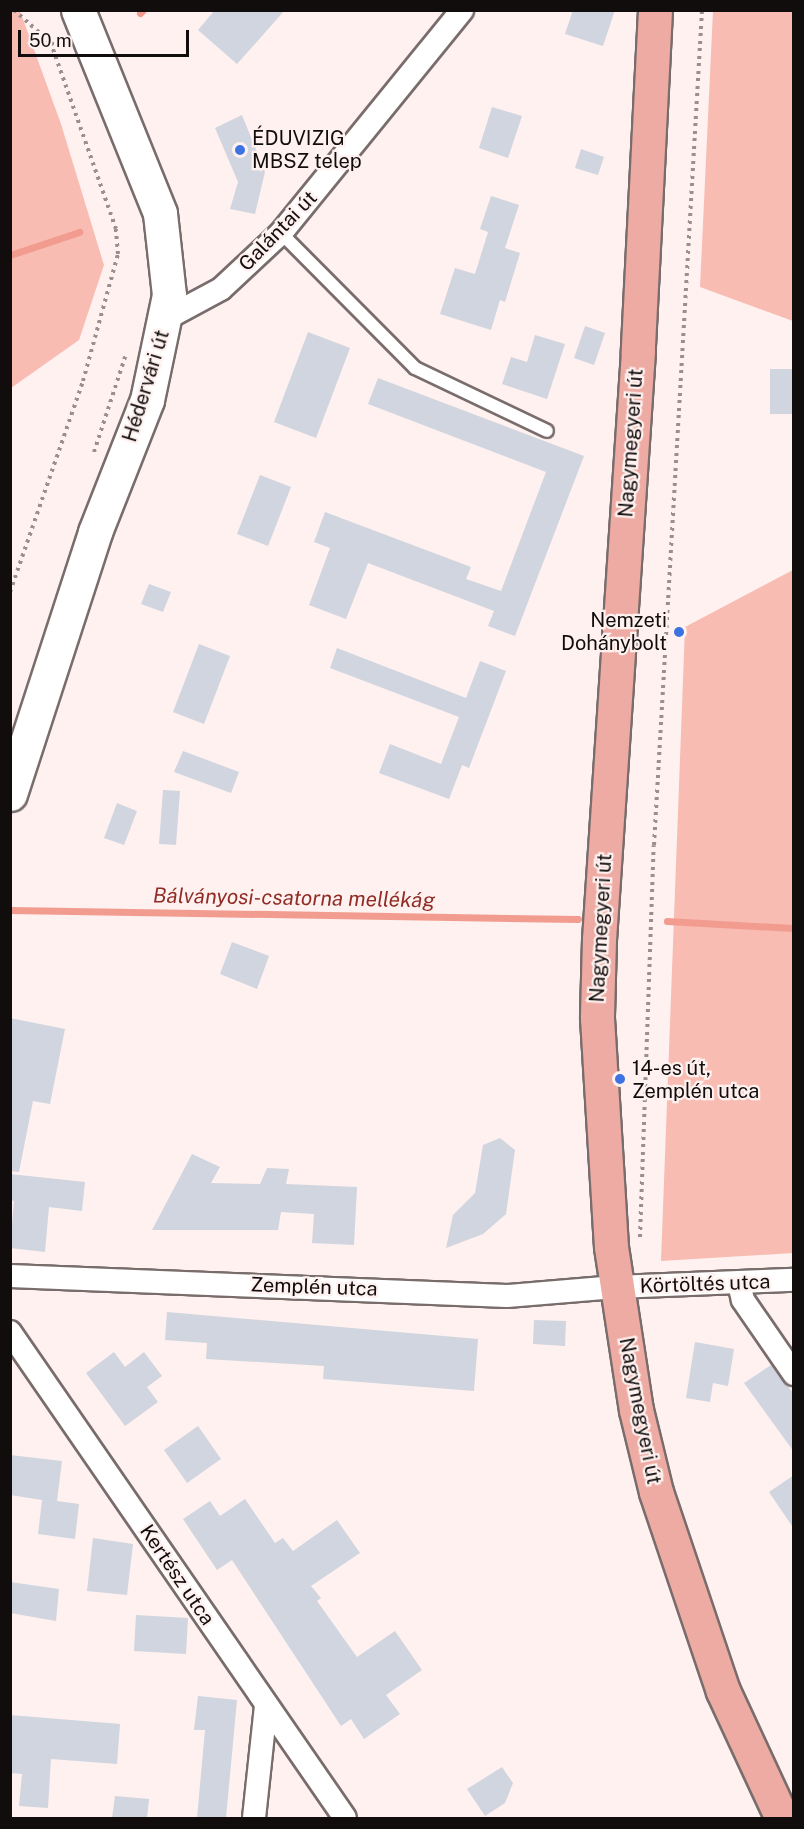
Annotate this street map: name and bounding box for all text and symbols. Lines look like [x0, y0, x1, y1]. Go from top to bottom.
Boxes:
scale bar [21, 18, 192, 56]
text: 50 m [29, 30, 72, 51]
place label: ÉDUVIZIG MBSZ telep [252, 126, 362, 173]
marker: ÉDUVIZIG MBSZ telep [233, 143, 247, 157]
street label: Galántai út [234, 186, 322, 276]
street label: Hédervári út [118, 327, 174, 445]
street label: Nagymegyeri út [614, 368, 648, 518]
place label: Nemzeti Dohánybolt [561, 608, 667, 655]
marker: Nemzeti Dohánybolt [672, 625, 686, 639]
street label: Nagymegyeri út [585, 853, 617, 1003]
water label: Bálványosi-csatorna mellékág [153, 883, 435, 913]
place label: 14-es út, Zemplén utca [632, 1056, 759, 1103]
marker: 14-es út, Zemplén utca [613, 1072, 627, 1086]
street label: Körtöltés utca [639, 1270, 771, 1298]
street label: Zemplén utca [250, 1273, 378, 1301]
street label: Nagymegyeri út [614, 1336, 666, 1486]
street label: Kertész utca [135, 1520, 219, 1630]

